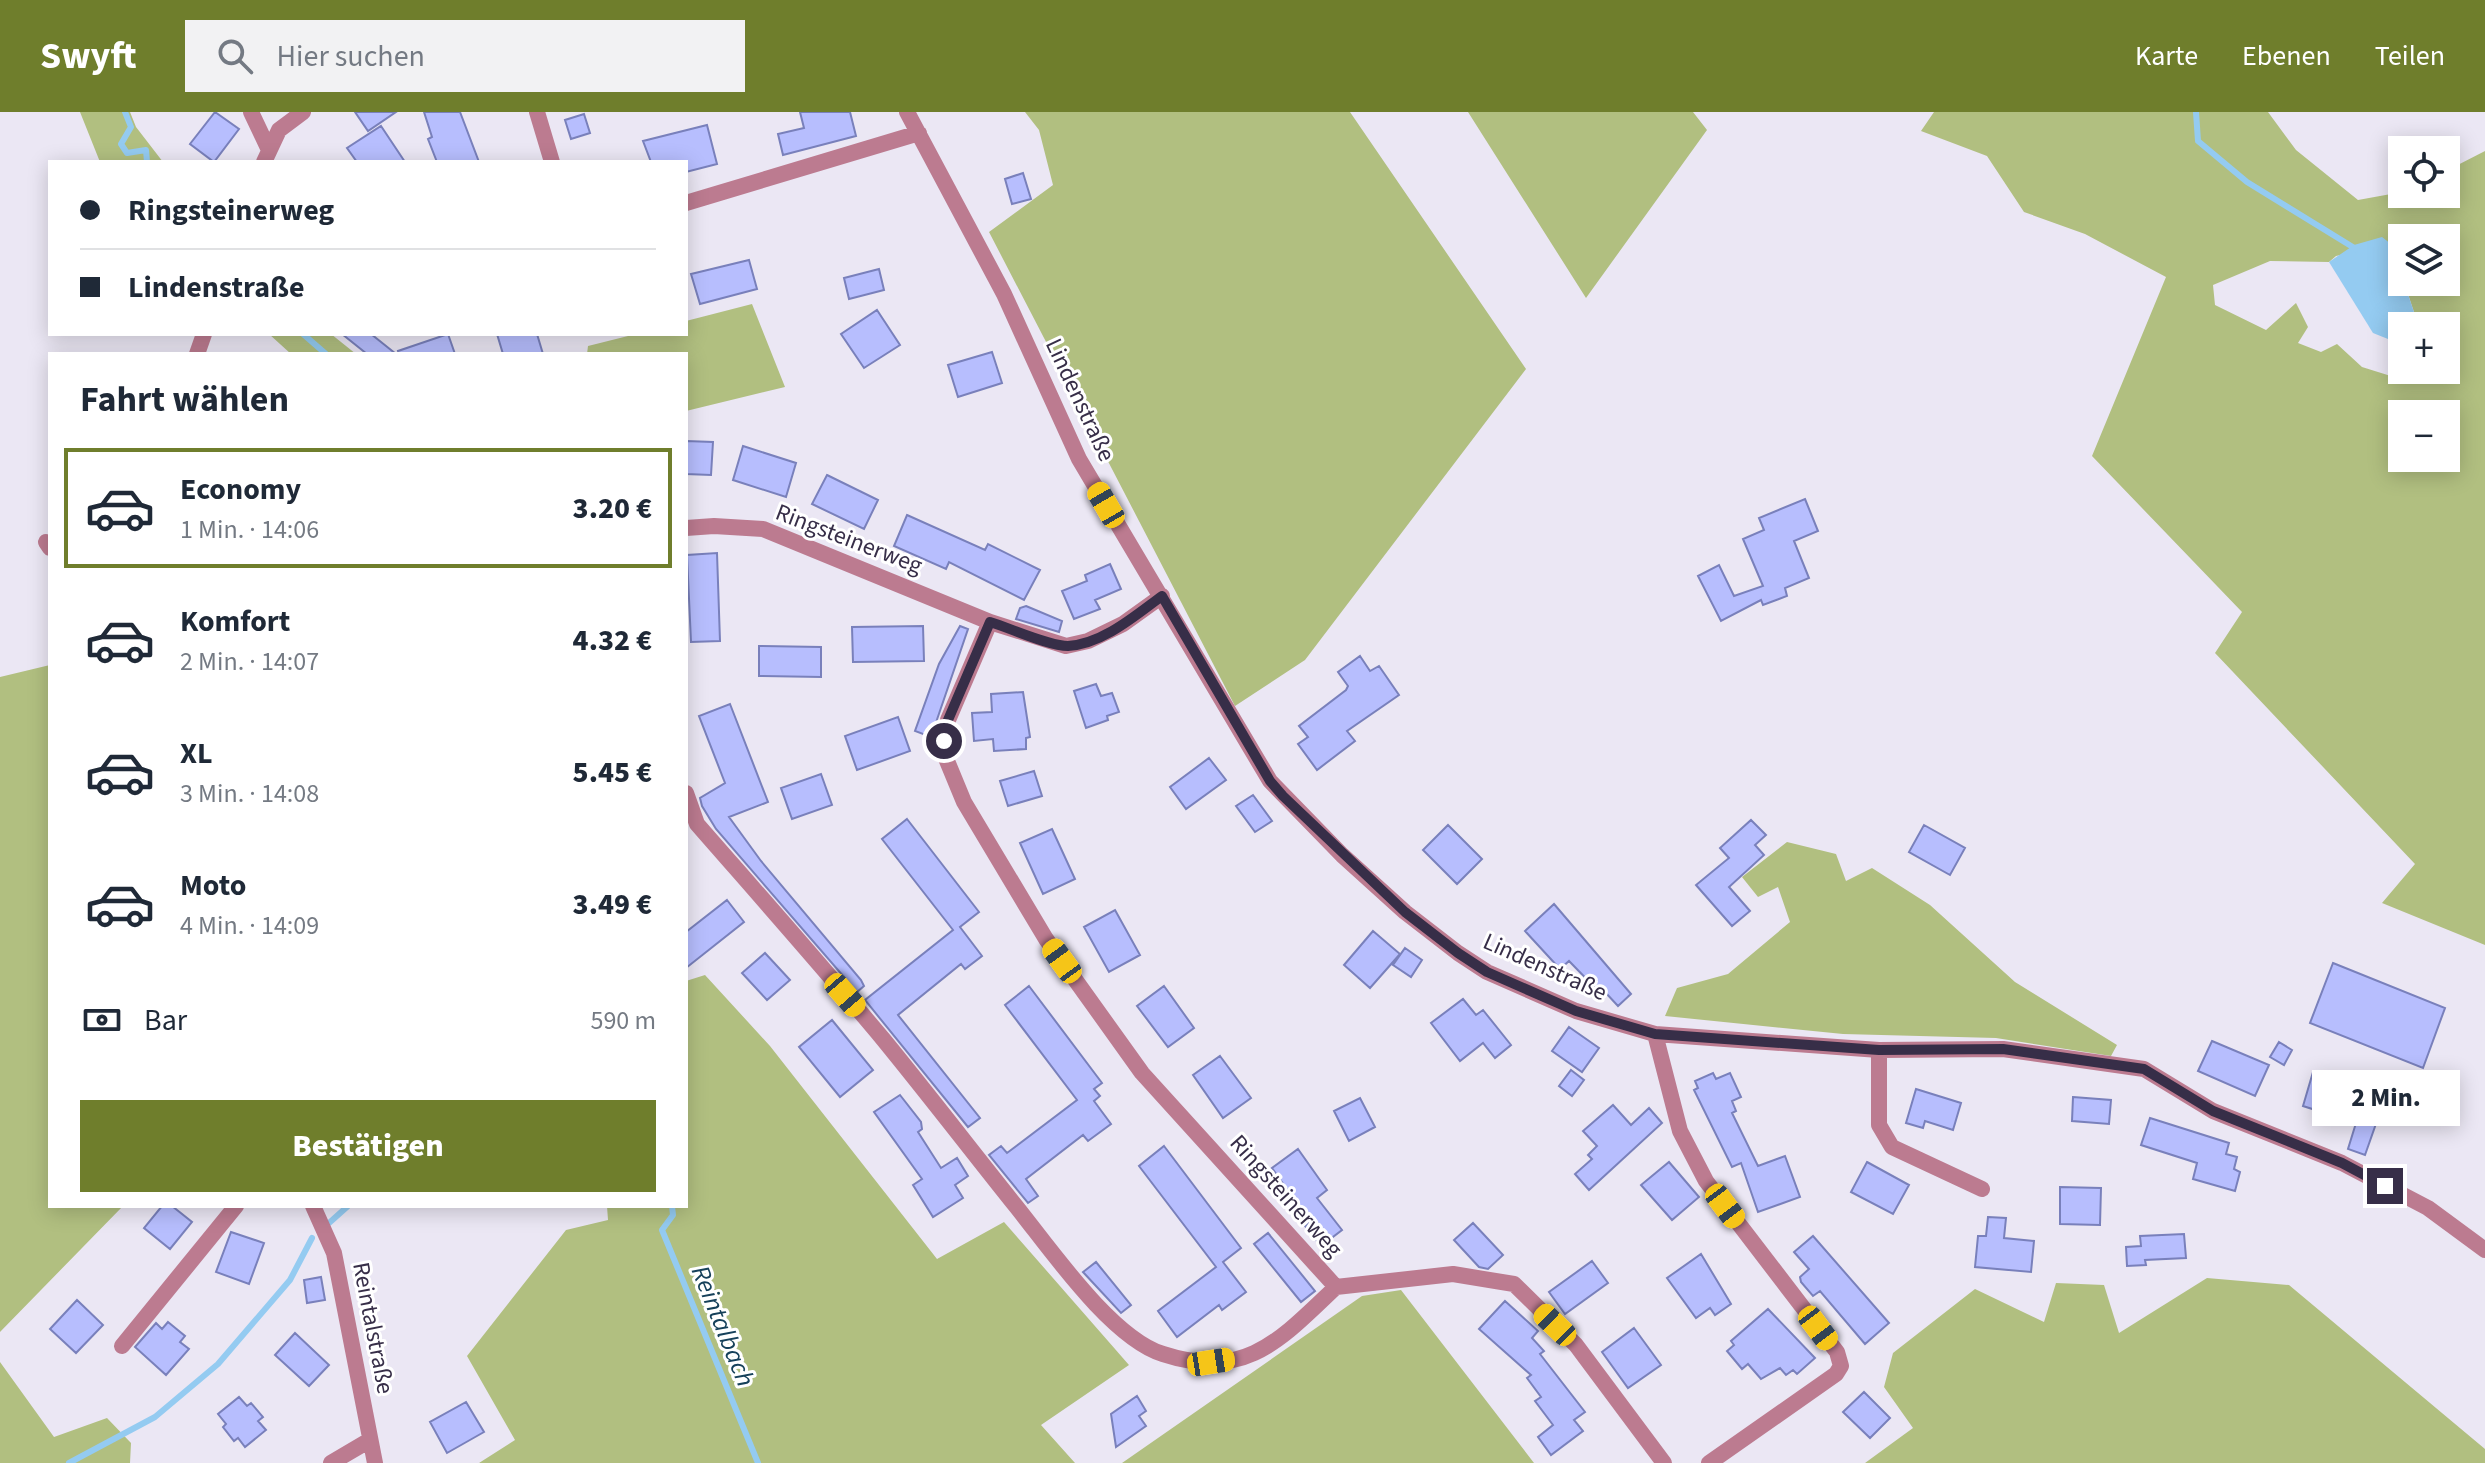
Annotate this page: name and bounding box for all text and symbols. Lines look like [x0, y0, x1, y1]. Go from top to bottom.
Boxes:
search box [185, 20, 745, 92]
text: Swyft [40, 29, 137, 83]
icon: search [213, 34, 257, 78]
text: Hier suchen [277, 35, 425, 78]
text: Karte [2135, 36, 2198, 76]
text: Ebenen [2242, 36, 2331, 76]
text: Teilen [2375, 36, 2445, 76]
map controls [2388, 136, 2460, 472]
button: locate [2388, 136, 2460, 208]
text: Ringsteinerweg [128, 189, 334, 232]
button: layers [2388, 224, 2460, 296]
text: Lindenstraße [128, 266, 304, 309]
button: + [2388, 312, 2460, 384]
street label: Lindenstraße [1036, 333, 1124, 467]
text: Fahrt wählen [80, 374, 289, 425]
button: − [2388, 400, 2460, 472]
text: Economy [180, 468, 301, 511]
icon: car [84, 472, 156, 544]
car [1084, 478, 1128, 532]
text: 3.20 € [573, 487, 652, 530]
street label: Ringsteinerweg [771, 495, 927, 583]
text: 1 Min. · 14:06 [180, 511, 319, 548]
text: Komfort [180, 600, 290, 643]
icon: car [84, 604, 156, 676]
text: 4.32 € [573, 619, 652, 662]
text: 2 Min. · 14:07 [180, 643, 319, 680]
route start [926, 723, 962, 759]
text: XL [180, 732, 213, 775]
icon: car [84, 736, 156, 808]
text: 5.45 € [573, 751, 652, 794]
text: 3 Min. · 14:08 [180, 775, 319, 812]
text: Moto [180, 864, 246, 907]
icon: car [84, 868, 156, 940]
text: 3.49 € [573, 883, 652, 926]
text: 4 Min. · 14:09 [180, 907, 319, 944]
street label: Lindenstraße [1477, 924, 1613, 1010]
car [1038, 935, 1086, 987]
car [820, 969, 870, 1021]
icon: cash [80, 998, 124, 1042]
text: Bar [144, 999, 187, 1042]
text: 590 m [590, 1002, 656, 1039]
callout: 2 Min. [2311, 1070, 2459, 1126]
text: 2 Min. [2351, 1079, 2421, 1116]
button: Bestätigen [80, 1100, 656, 1192]
street label: Ringsteinerweg [1221, 1127, 1351, 1265]
route end [2367, 1168, 2403, 1204]
car [1701, 1180, 1749, 1232]
street label: Reintalstraße [343, 1259, 403, 1397]
water label: Reintalbach [682, 1260, 764, 1392]
car [1529, 1300, 1581, 1350]
car [1794, 1302, 1842, 1354]
car [1185, 1346, 1237, 1378]

